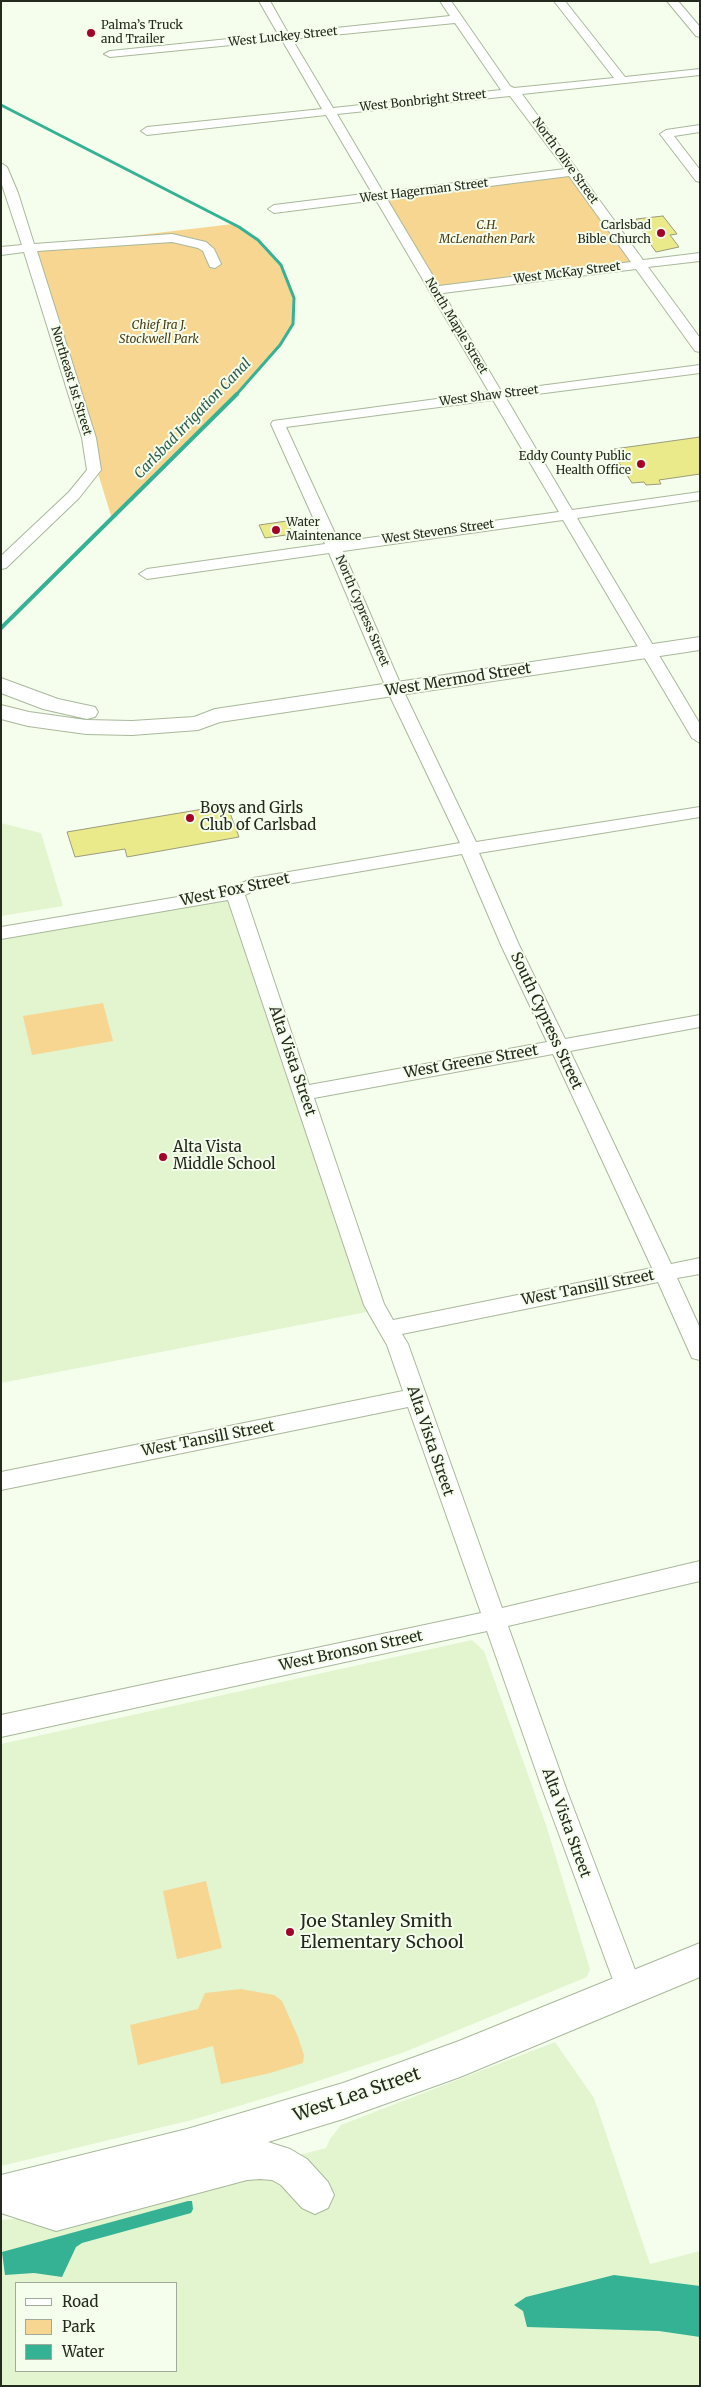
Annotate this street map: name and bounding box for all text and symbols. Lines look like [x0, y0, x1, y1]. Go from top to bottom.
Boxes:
place label: Palma’s Truck and Trailer [101, 19, 183, 47]
street label: West Luckey Street [228, 24, 338, 50]
marker: Palma’s Truck and Trailer [85, 27, 97, 39]
street label: West Bonbright Street [359, 87, 487, 115]
street label: North Olive Street [529, 115, 601, 207]
street label: West Hagerman Street [359, 176, 489, 206]
park label: C.H. McLenathen Park [439, 219, 535, 247]
place label: Carlsbad Bible Church [578, 219, 651, 247]
marker: Carlsbad Bible Church [655, 227, 667, 239]
street label: West McKay Street [513, 259, 621, 287]
street label: North Maple Street [422, 275, 490, 377]
park label: Chief Ira J. Stockwell Park [119, 319, 199, 347]
street label: Northeast 1st Street [48, 325, 94, 437]
water label: Carlsbad Irrigation Canal [131, 355, 255, 483]
street label: West Shaw Street [439, 383, 539, 409]
place label: Eddy County Public Health Office [519, 450, 631, 478]
marker: Eddy County Public Health Office [635, 458, 647, 470]
place label: Water Maintenance [286, 516, 361, 544]
street label: West Stevens Street [381, 517, 495, 547]
marker: Water Maintenance [270, 524, 282, 536]
street label: North Cypress Street [332, 553, 392, 669]
street label: West Mermod Street [384, 660, 532, 700]
place label: Boys and Girls Club of Carlsbad [200, 800, 316, 835]
marker: Boys and Girls Club of Carlsbad [184, 812, 196, 824]
street label: West Fox Street [179, 870, 291, 910]
street label: South Cypress Street [506, 950, 586, 1092]
street label: Alta Vista Street [265, 1004, 319, 1118]
street label: West Greene Street [402, 1041, 540, 1083]
place label: Alta Vista Middle School [173, 1139, 276, 1174]
marker: Alta Vista Middle School [157, 1151, 169, 1163]
street label: West Tansill Street [520, 1266, 656, 1310]
street label: Alta Vista Street [403, 1384, 457, 1498]
street label: West Tansill Street [140, 1417, 276, 1461]
street label: West Bronson Street [277, 1627, 425, 1675]
street label: Alta Vista Street [538, 1766, 594, 1880]
place label: Joe Stanley Smith Elementary School [300, 1911, 464, 1954]
marker: Joe Stanley Smith Elementary School [284, 1926, 296, 1938]
street label: West Lea Street [291, 2063, 423, 2127]
legend [15, 2282, 178, 2372]
text: Road [62, 2292, 98, 2311]
text: Park [62, 2317, 95, 2336]
text: Water [62, 2342, 104, 2361]

